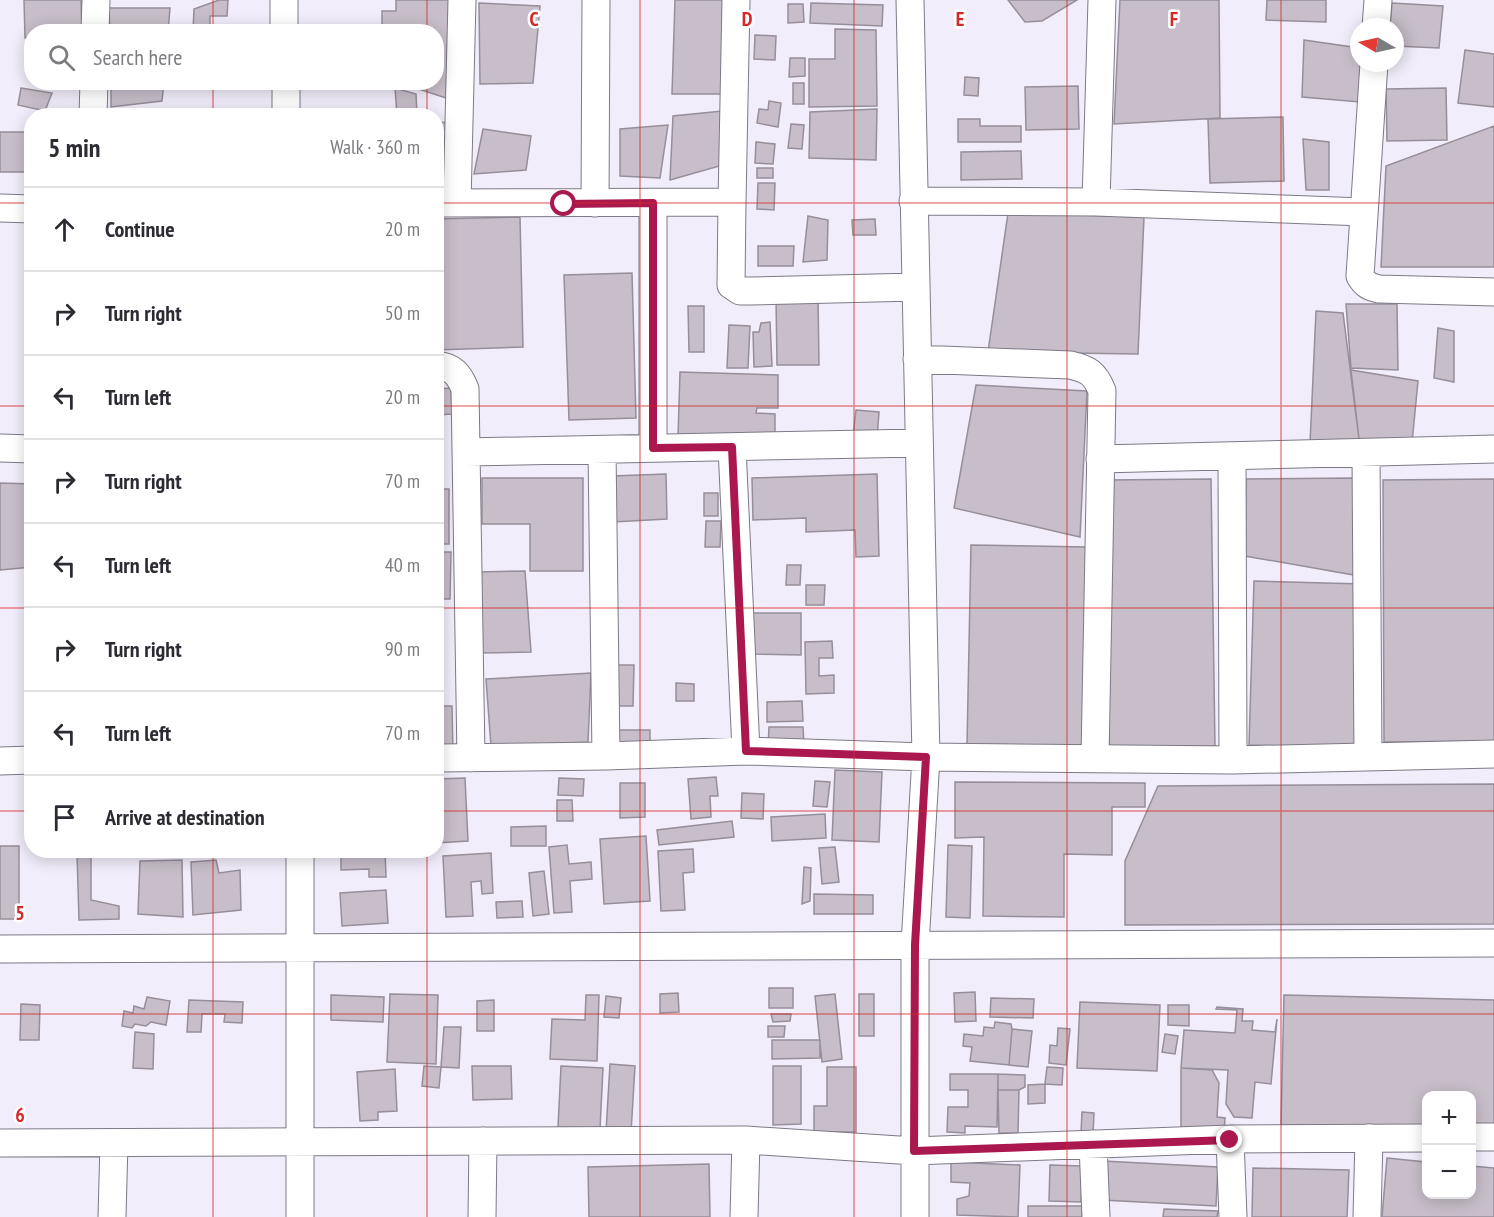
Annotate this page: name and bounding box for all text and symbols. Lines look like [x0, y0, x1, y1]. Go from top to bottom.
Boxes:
text: C [529, 6, 539, 32]
text: D [742, 6, 753, 32]
text: E [956, 6, 964, 32]
text: F [1170, 6, 1178, 32]
north arrow [1350, 18, 1404, 72]
search box [24, 24, 444, 90]
icon: search [45, 41, 78, 74]
text: Search here [93, 43, 182, 71]
text: 5 min [48, 131, 101, 164]
text: Walk · 360 m [330, 134, 420, 160]
route start [550, 190, 576, 216]
icon: ahead [48, 213, 81, 246]
text: Continue [105, 215, 175, 243]
text: 20 m [385, 216, 420, 242]
icon: right [48, 297, 81, 330]
text: Turn right [105, 299, 182, 327]
text: 50 m [385, 300, 420, 326]
icon: left [48, 381, 81, 414]
text: Turn left [105, 383, 171, 411]
text: 20 m [385, 384, 420, 410]
icon: right [48, 465, 81, 498]
text: Turn right [105, 467, 182, 495]
text: 70 m [385, 468, 420, 494]
icon: left [48, 549, 81, 582]
text: Turn left [105, 551, 171, 579]
text: 40 m [385, 552, 420, 578]
icon: right [48, 633, 81, 666]
text: Turn right [105, 635, 182, 663]
text: 90 m [385, 636, 420, 662]
icon: left [48, 717, 81, 750]
text: Turn left [105, 719, 171, 747]
text: 70 m [385, 720, 420, 746]
icon: arrive [48, 801, 81, 834]
text: Arrive at destination [105, 803, 265, 831]
text: 5 [15, 900, 25, 926]
map controls [1422, 1091, 1476, 1199]
button: + [1422, 1091, 1476, 1145]
text: 6 [15, 1102, 25, 1128]
route end [1216, 1126, 1242, 1152]
button: − [1422, 1145, 1476, 1199]

